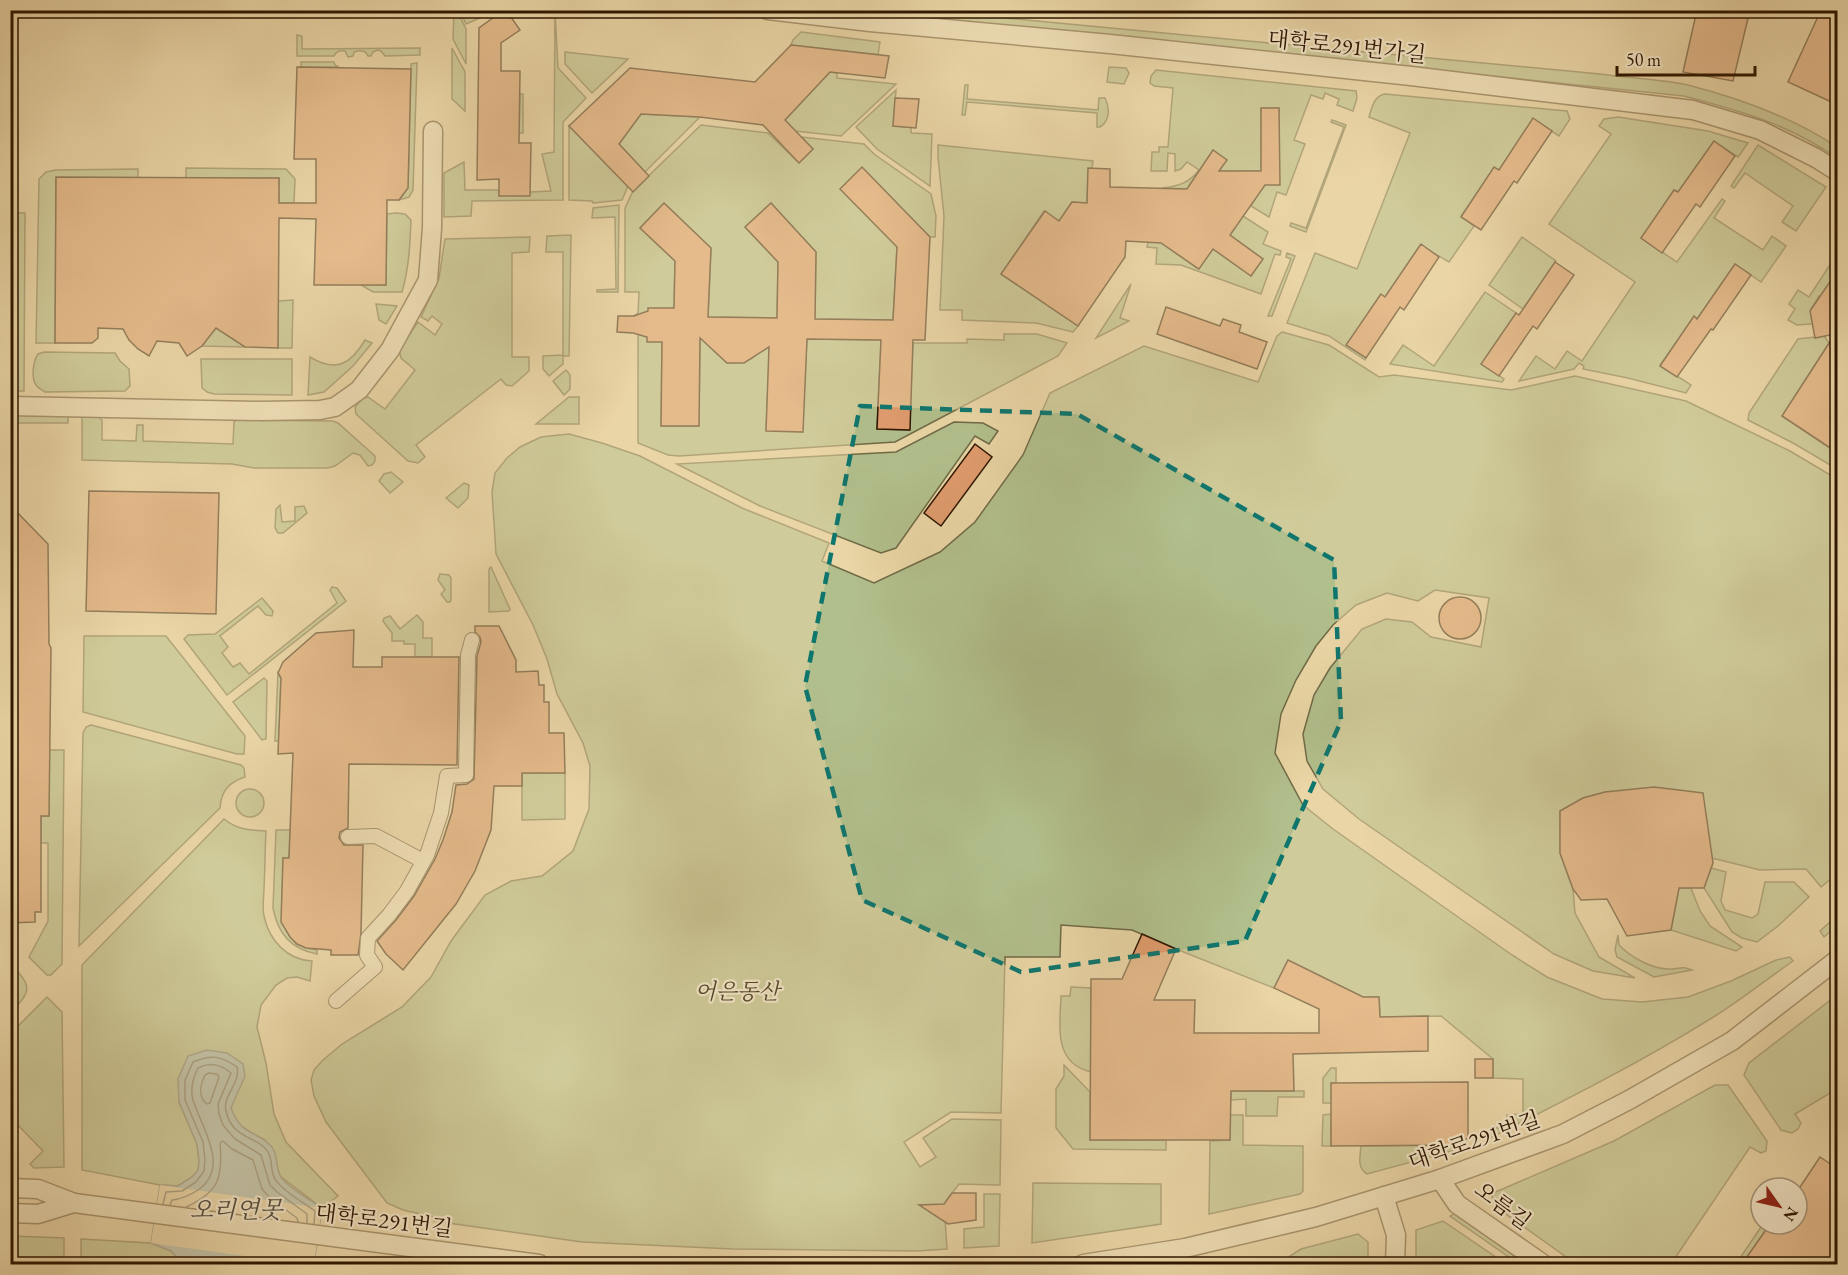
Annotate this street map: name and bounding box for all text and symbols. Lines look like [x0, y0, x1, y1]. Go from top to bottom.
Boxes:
street label: 대학로291번가길 [1266, 24, 1428, 69]
scale bar [1617, 39, 1755, 77]
text: 50 m [1626, 48, 1661, 71]
park label: 어은동산 [694, 977, 782, 1006]
street label: 대학로291번길 [1404, 1104, 1544, 1177]
street label: 오름길 [1469, 1175, 1537, 1236]
north arrow [1749, 1176, 1809, 1236]
water label: 오리연못 [190, 1194, 284, 1225]
street label: 대학로291번길 [314, 1198, 454, 1243]
text: N [1779, 1203, 1803, 1225]

